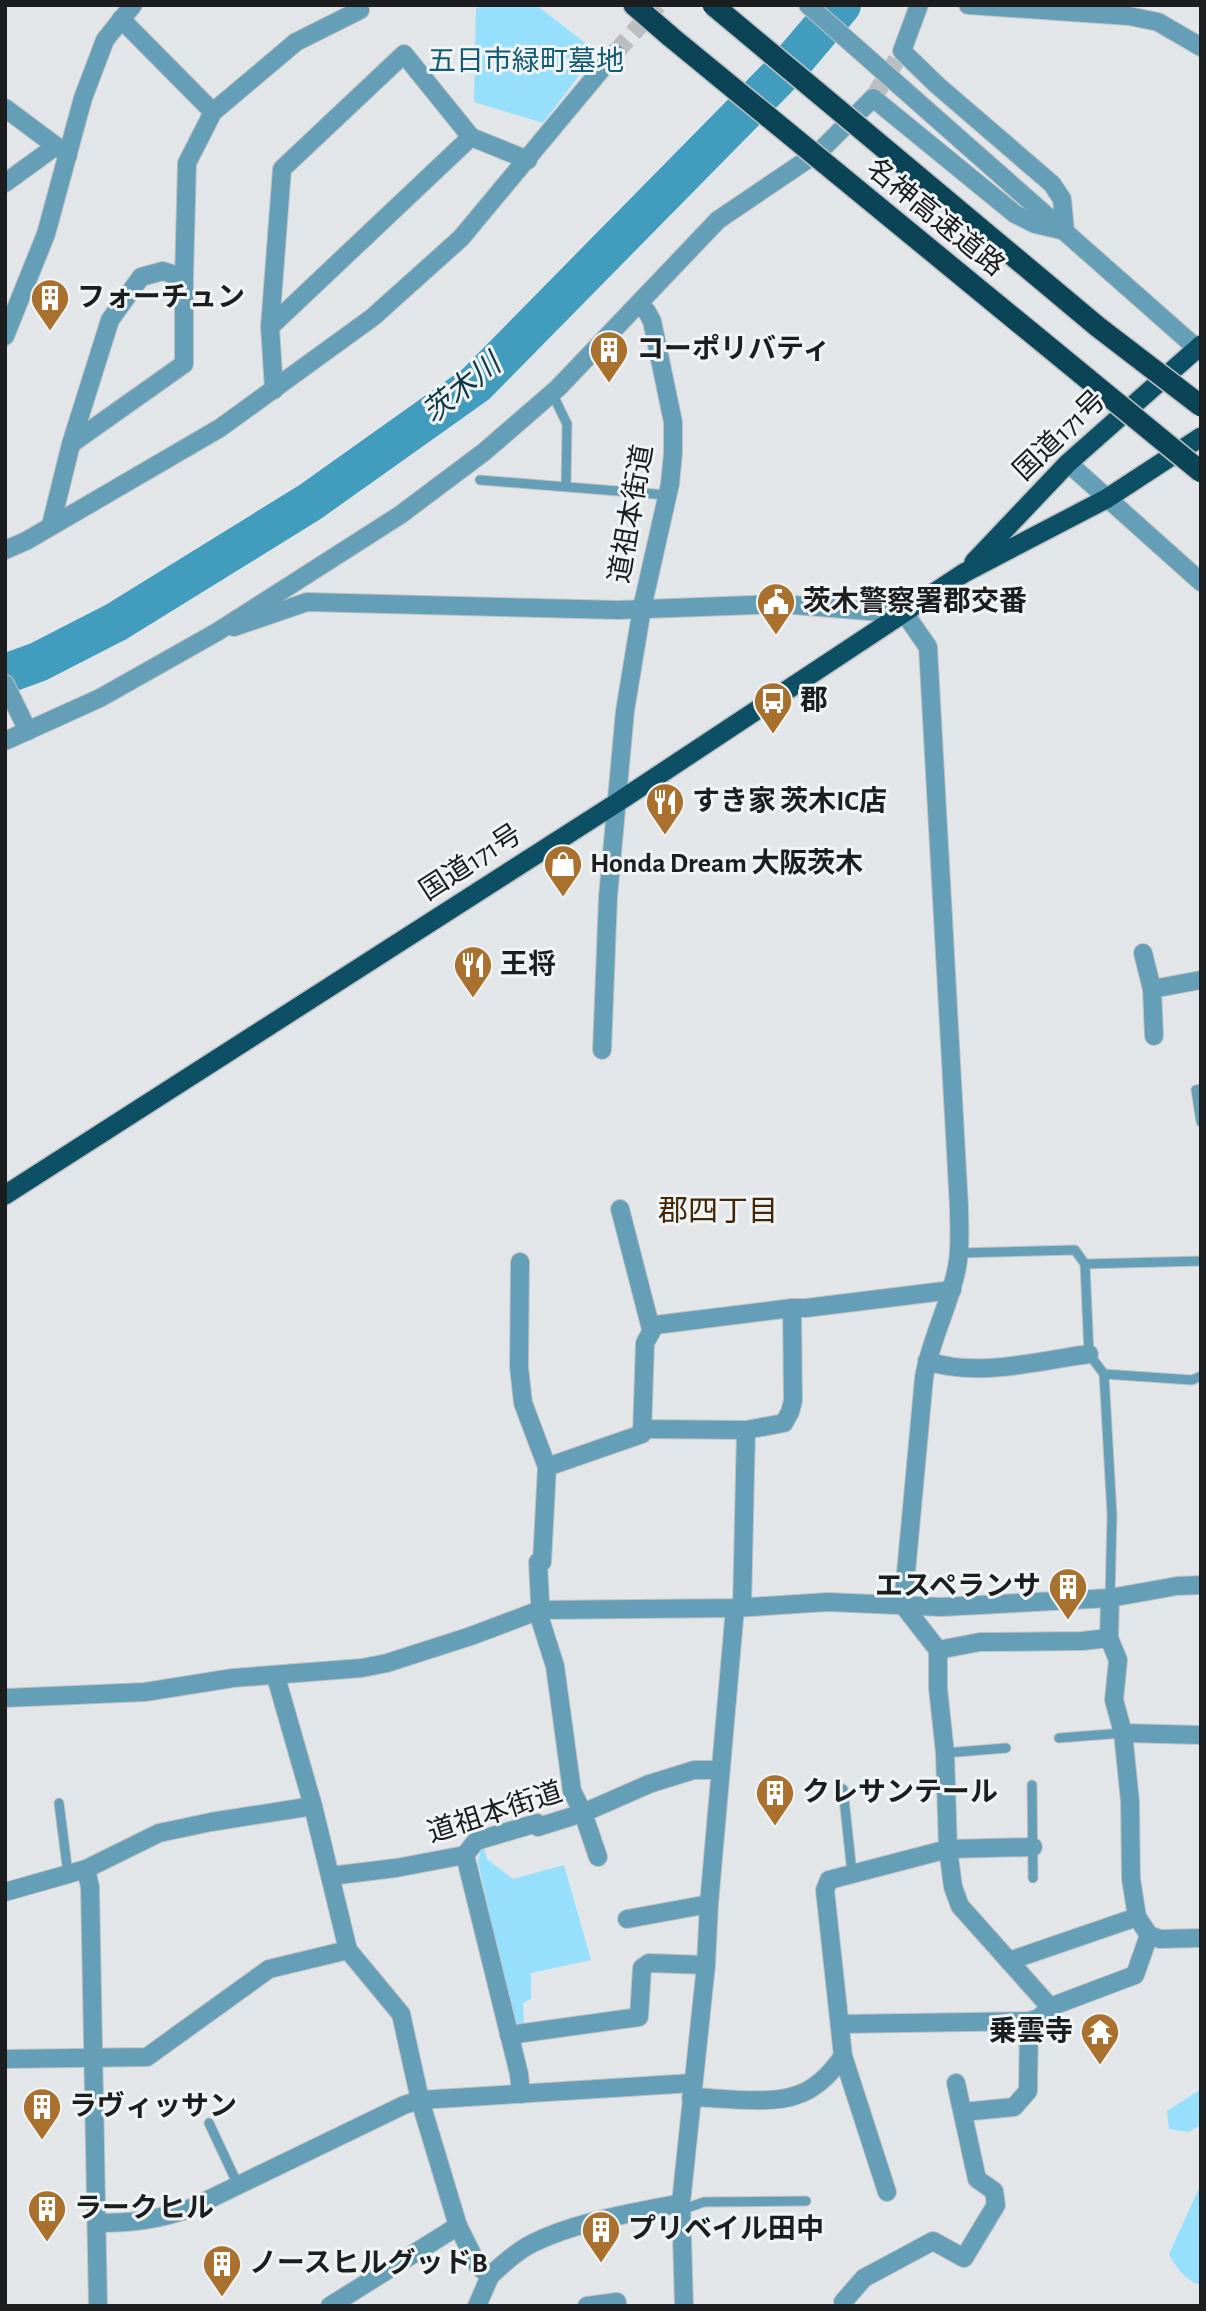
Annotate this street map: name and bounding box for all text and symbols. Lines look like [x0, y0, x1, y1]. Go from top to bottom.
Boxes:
park label: 五日市緑町墓地 [428, 46, 624, 76]
street label: 名神高速道路 [861, 153, 1010, 282]
building icon: フォーチュン [29, 277, 71, 332]
place label: フォーチュン [77, 283, 245, 312]
building icon: コーポリバティ [588, 329, 630, 384]
place label: コーポリバティ [636, 333, 830, 364]
water label: 茨木川 [416, 346, 509, 429]
street label: 国道171号 [1008, 385, 1111, 486]
street label: 道祖本街道 [604, 442, 658, 585]
public building icon: 茨木警察署郡交番 [755, 581, 797, 636]
place label: 茨木警察署郡交番 [803, 586, 1027, 616]
bus stop icon: 郡 [752, 680, 794, 735]
place label: 郡 [800, 686, 828, 715]
restaurant icon: すき家 茨木IC店 [644, 781, 686, 836]
place label: すき家 茨木IC店 [692, 785, 887, 816]
street label: 国道171号 [414, 818, 527, 906]
shop icon: Honda Dream 大阪茨木 [542, 843, 584, 898]
place label: Honda Dream 大阪茨木 [590, 848, 863, 878]
restaurant icon: 王将 [452, 944, 494, 999]
place label: 王将 [500, 949, 556, 979]
district label: 郡四丁目 [658, 1196, 778, 1227]
building icon: エスペランサ [1047, 1566, 1089, 1621]
place label: エスペランサ [875, 1572, 1041, 1601]
building icon: クレサンテール [754, 1772, 796, 1827]
street label: 道祖本街道 [423, 1776, 566, 1848]
place label: クレサンテール [802, 1777, 998, 1807]
temple icon: 乗雲寺 [1079, 2011, 1121, 2066]
place label: 乗雲寺 [989, 2015, 1073, 2046]
building icon: ラヴィッサン [21, 2086, 63, 2141]
place label: ラヴィッサン [69, 2090, 237, 2121]
building icon: ラークヒル [26, 2188, 68, 2243]
place label: ラークヒル [74, 2193, 214, 2223]
building icon: プリベイル田中 [580, 2209, 622, 2264]
place label: プリベイル田中 [628, 2214, 824, 2244]
building icon: ノースヒルグッドB [201, 2243, 243, 2298]
place label: ノースヒルグッドB [249, 2247, 488, 2278]

